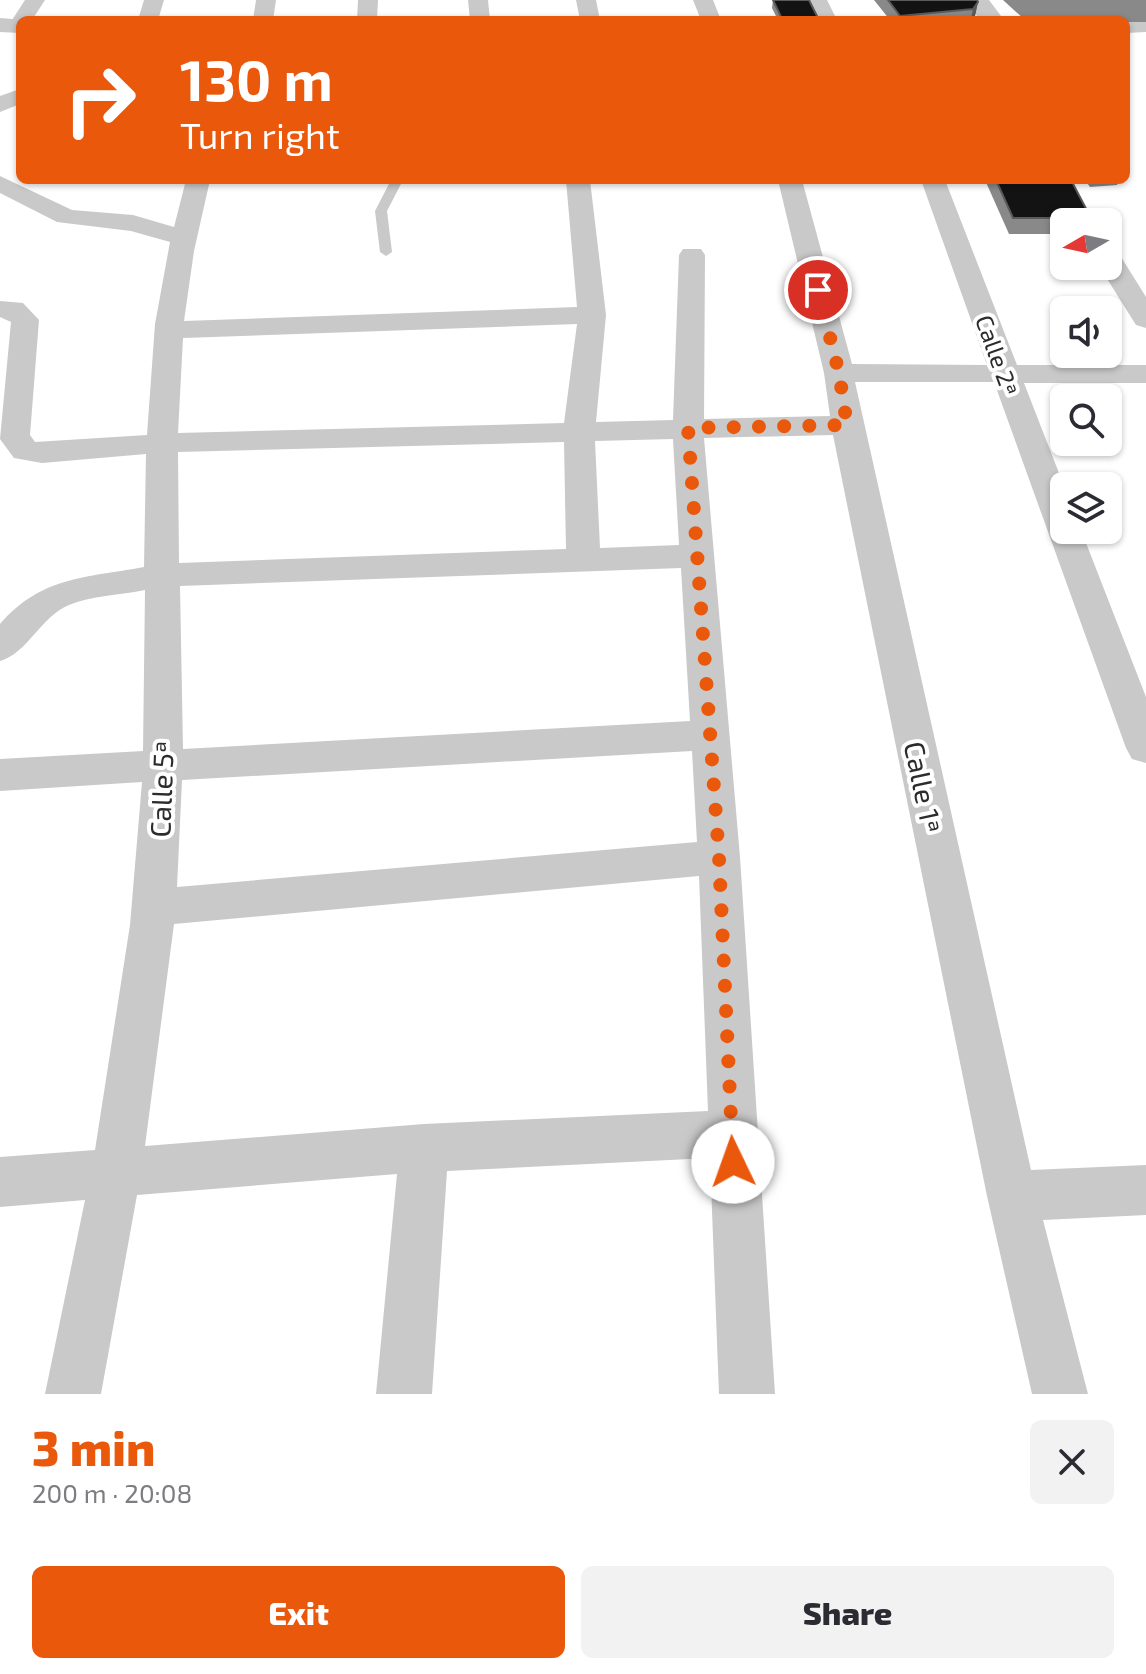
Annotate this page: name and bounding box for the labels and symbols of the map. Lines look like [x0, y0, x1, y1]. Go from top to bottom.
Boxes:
north arrow [1050, 208, 1122, 280]
pin [784, 256, 852, 324]
street label: Calle 2ª [970, 311, 1026, 399]
street label: Calle 1ª [898, 738, 950, 836]
street label: Calle 5ª [142, 740, 180, 838]
position arrow [691, 1120, 775, 1204]

